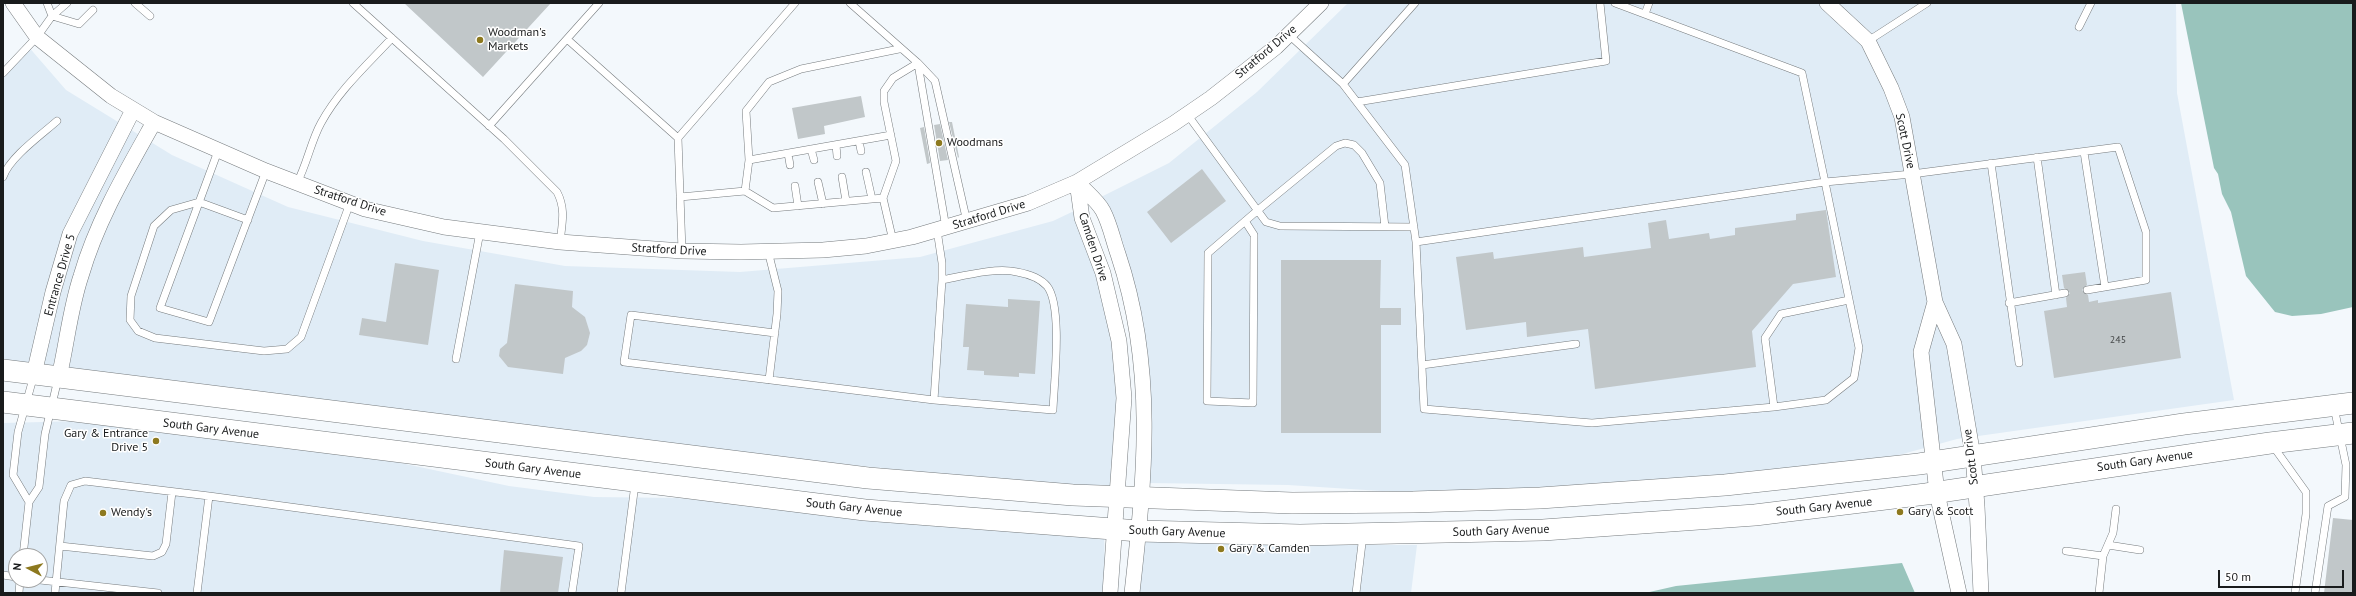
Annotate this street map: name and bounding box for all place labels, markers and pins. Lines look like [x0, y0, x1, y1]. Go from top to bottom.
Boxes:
place label: Woodman's Markets [488, 26, 546, 54]
marker: Woodman's Markets [475, 35, 485, 45]
place label: Woodmans [947, 136, 1003, 150]
marker: Woodmans [934, 138, 944, 148]
place label: Gary & Entrance Drive 5 [64, 427, 148, 455]
marker: Gary & Entrance Drive 5 [151, 436, 161, 446]
place label: Gary & Scott [1908, 505, 1973, 519]
place label: Wendy's [111, 506, 152, 520]
marker: Gary & Scott [1895, 507, 1905, 517]
marker: Wendy's [98, 508, 108, 518]
place label: Gary & Camden [1229, 542, 1310, 556]
marker: Gary & Camden [1216, 544, 1226, 554]

